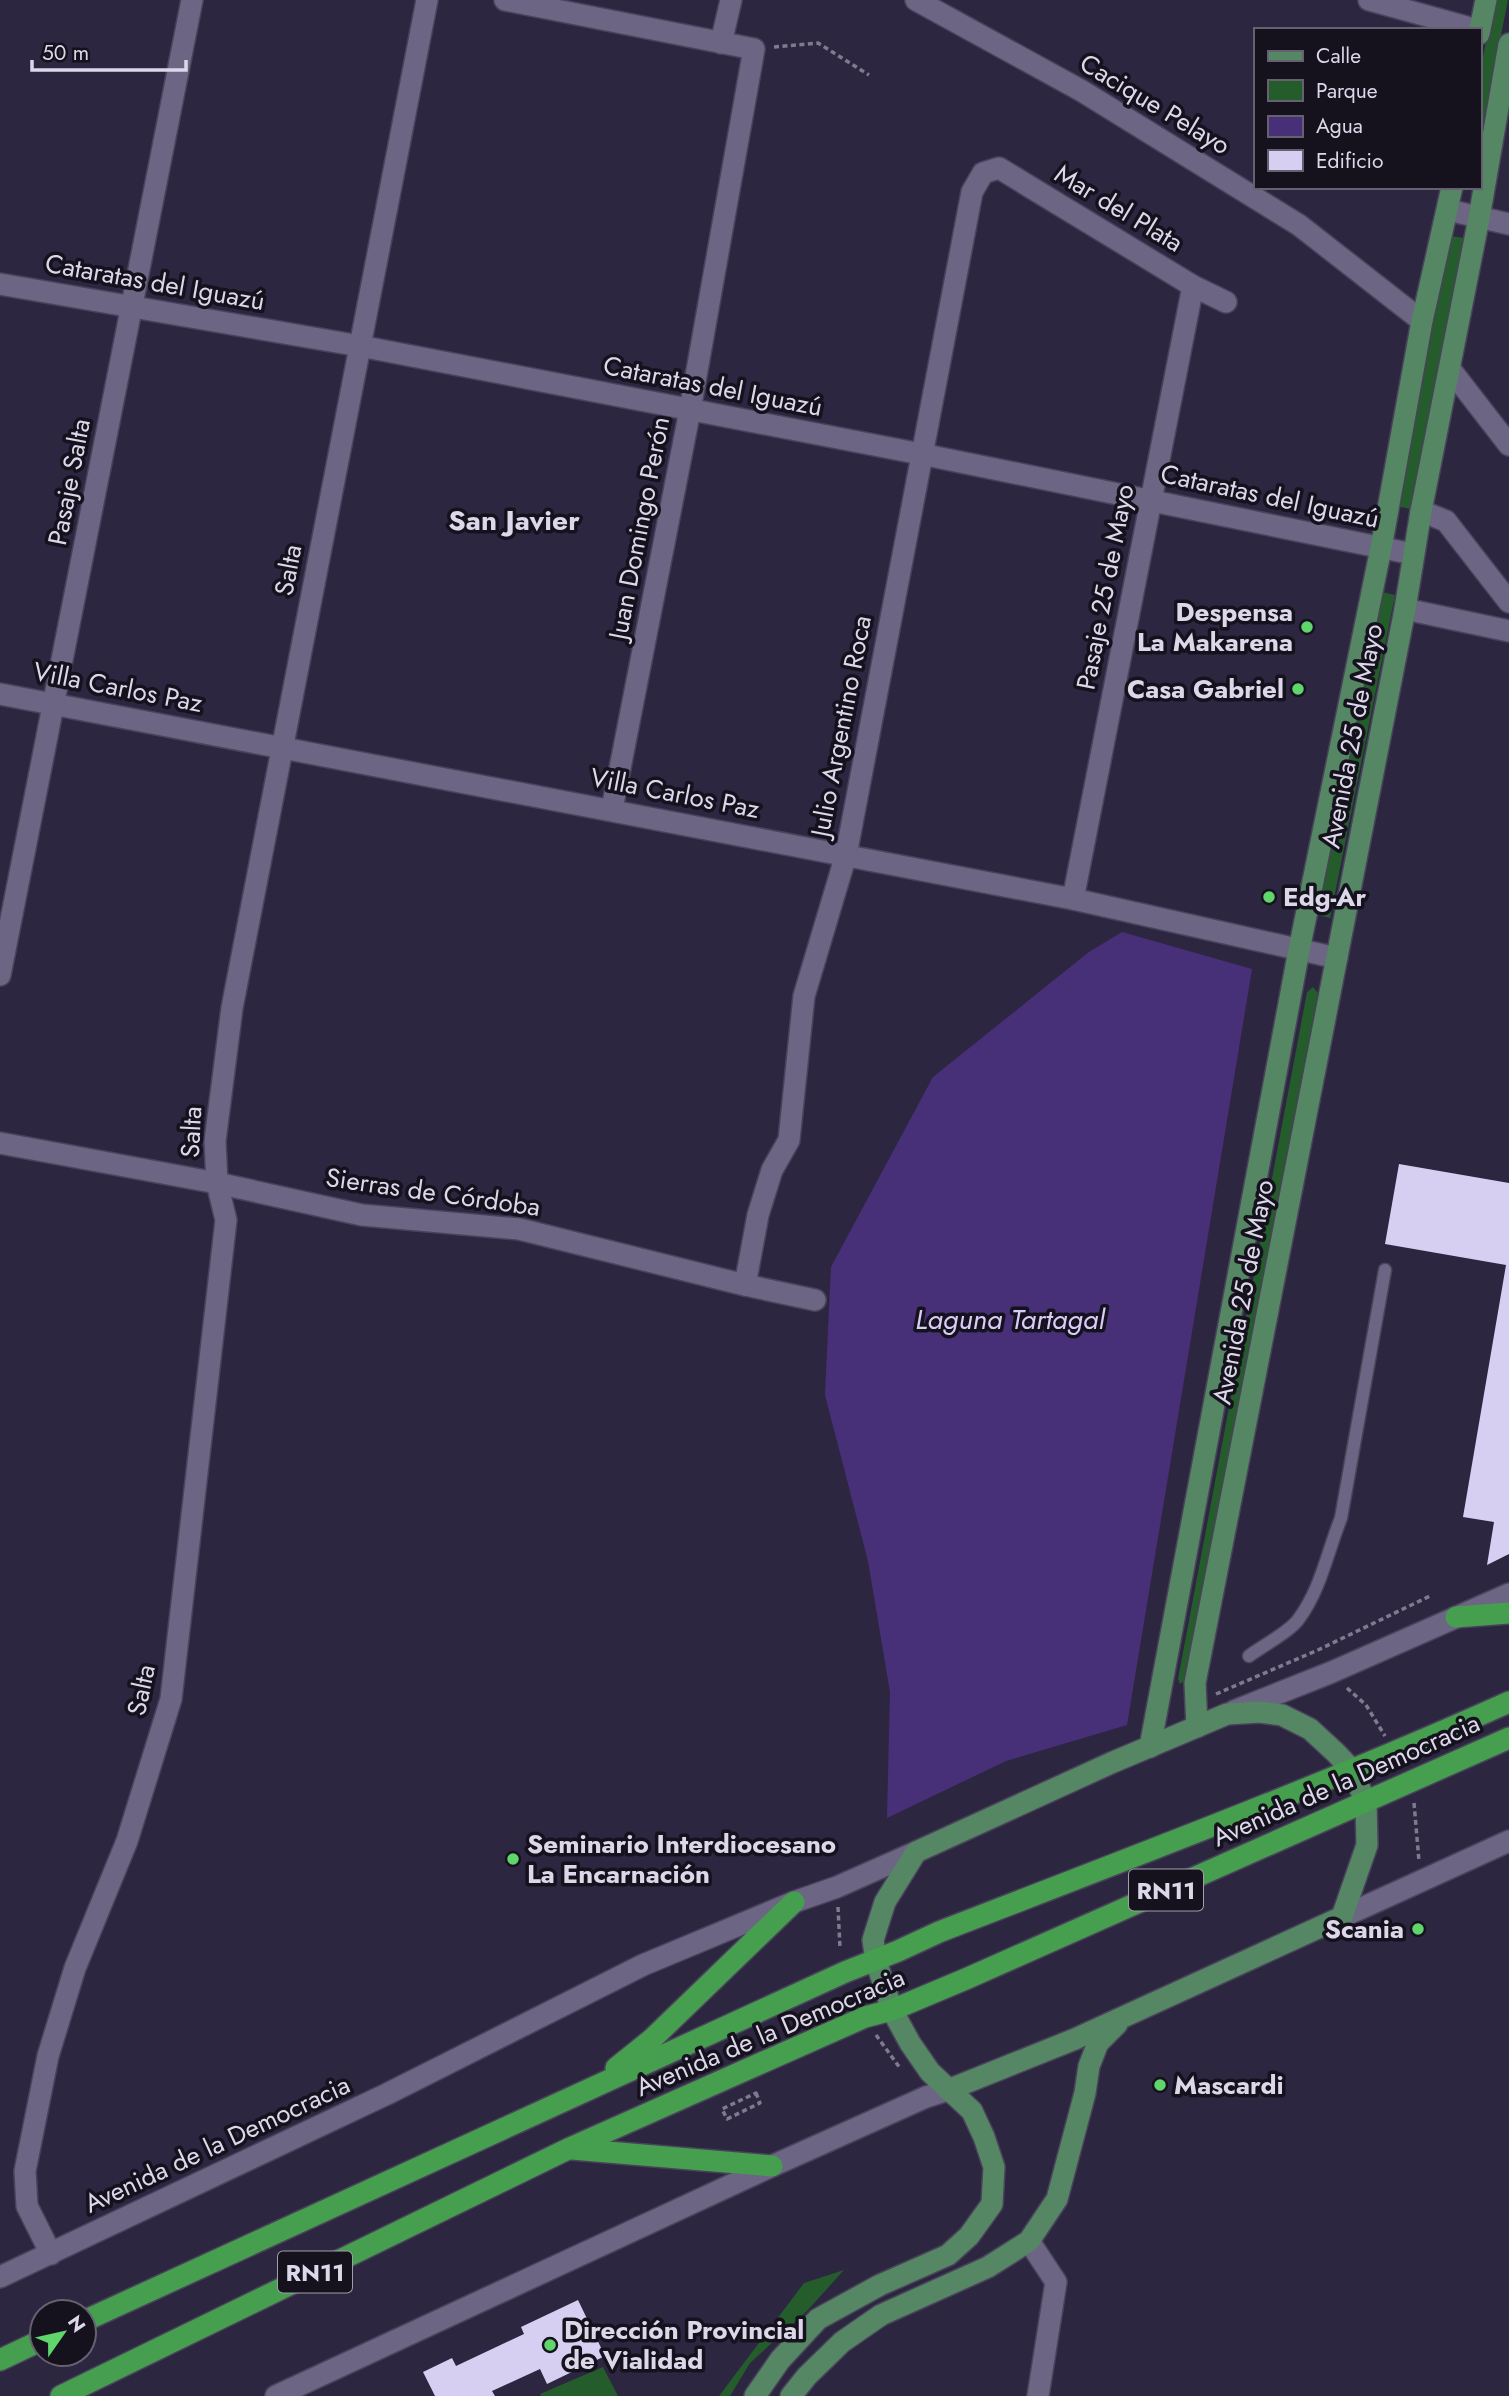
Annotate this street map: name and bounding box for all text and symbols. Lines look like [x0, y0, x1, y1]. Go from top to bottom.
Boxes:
scale bar [32, 28, 186, 72]
legend [1254, 28, 1481, 189]
text: 50 m [42, 38, 89, 68]
text: Calle [1316, 41, 1361, 71]
street label: Cacique Pelayo [1073, 44, 1237, 164]
text: Parque [1316, 76, 1378, 106]
text: Agua [1316, 111, 1363, 141]
text: Edificio [1316, 146, 1383, 176]
street label: Mar del Plata [1048, 155, 1190, 261]
street label: Cataratas del Iguazú [42, 244, 268, 320]
street label: Cataratas del Iguazú [600, 346, 826, 426]
street label: Juan Domingo Perón [598, 413, 679, 646]
street label: Pasaje Salta [38, 415, 100, 549]
street label: Cataratas del Iguazú [1157, 454, 1383, 538]
street label: Pasaje 25 de Mayo [1066, 481, 1144, 693]
district label: San Javier [448, 500, 580, 541]
street label: Salta [264, 541, 312, 599]
place label: Despensa La Makarena [1137, 593, 1293, 661]
street label: Julio Argentino Roca [800, 612, 881, 843]
marker: Despensa La Makarena [1299, 619, 1315, 635]
street label: Avenida 25 de Mayo [1312, 621, 1392, 851]
street label: Villa Carlos Paz [30, 652, 206, 722]
place label: Casa Gabriel [1127, 670, 1284, 708]
marker: Casa Gabriel [1290, 681, 1306, 697]
street label: Villa Carlos Paz [587, 758, 763, 828]
place label: Edg-Ar [1283, 878, 1366, 916]
marker: Edg-Ar [1261, 889, 1277, 905]
street label: Salta [171, 1105, 211, 1159]
street label: Sierras de Córdoba [323, 1158, 543, 1226]
street label: Avenida 25 de Mayo [1203, 1177, 1283, 1407]
water label: Laguna Tartagal [915, 1299, 1106, 1340]
street label: Salta [117, 1661, 165, 1719]
street label: Avenida de la Democracia [1206, 1704, 1486, 1856]
place label: Seminario Interdiocesano La Encarnación [527, 1825, 836, 1893]
marker: Seminario Interdiocesano La Encarnación [505, 1851, 521, 1867]
road number: RN11 [1129, 1870, 1203, 1910]
place label: Scania [1325, 1910, 1404, 1948]
marker: Scania [1410, 1921, 1426, 1937]
street label: Avenida de la Democracia [629, 1958, 911, 2106]
street label: Avenida de la Democracia [78, 2066, 356, 2222]
place label: Mascardi [1174, 2066, 1284, 2104]
marker: Mascardi [1152, 2077, 1168, 2093]
road number: RN11 [278, 2252, 352, 2292]
north arrow [28, 2298, 98, 2368]
text: N [61, 2310, 92, 2338]
place label: Dirección Provincial de Vialidad [564, 2311, 804, 2379]
marker: Dirección Provincial de Vialidad [542, 2337, 558, 2353]

